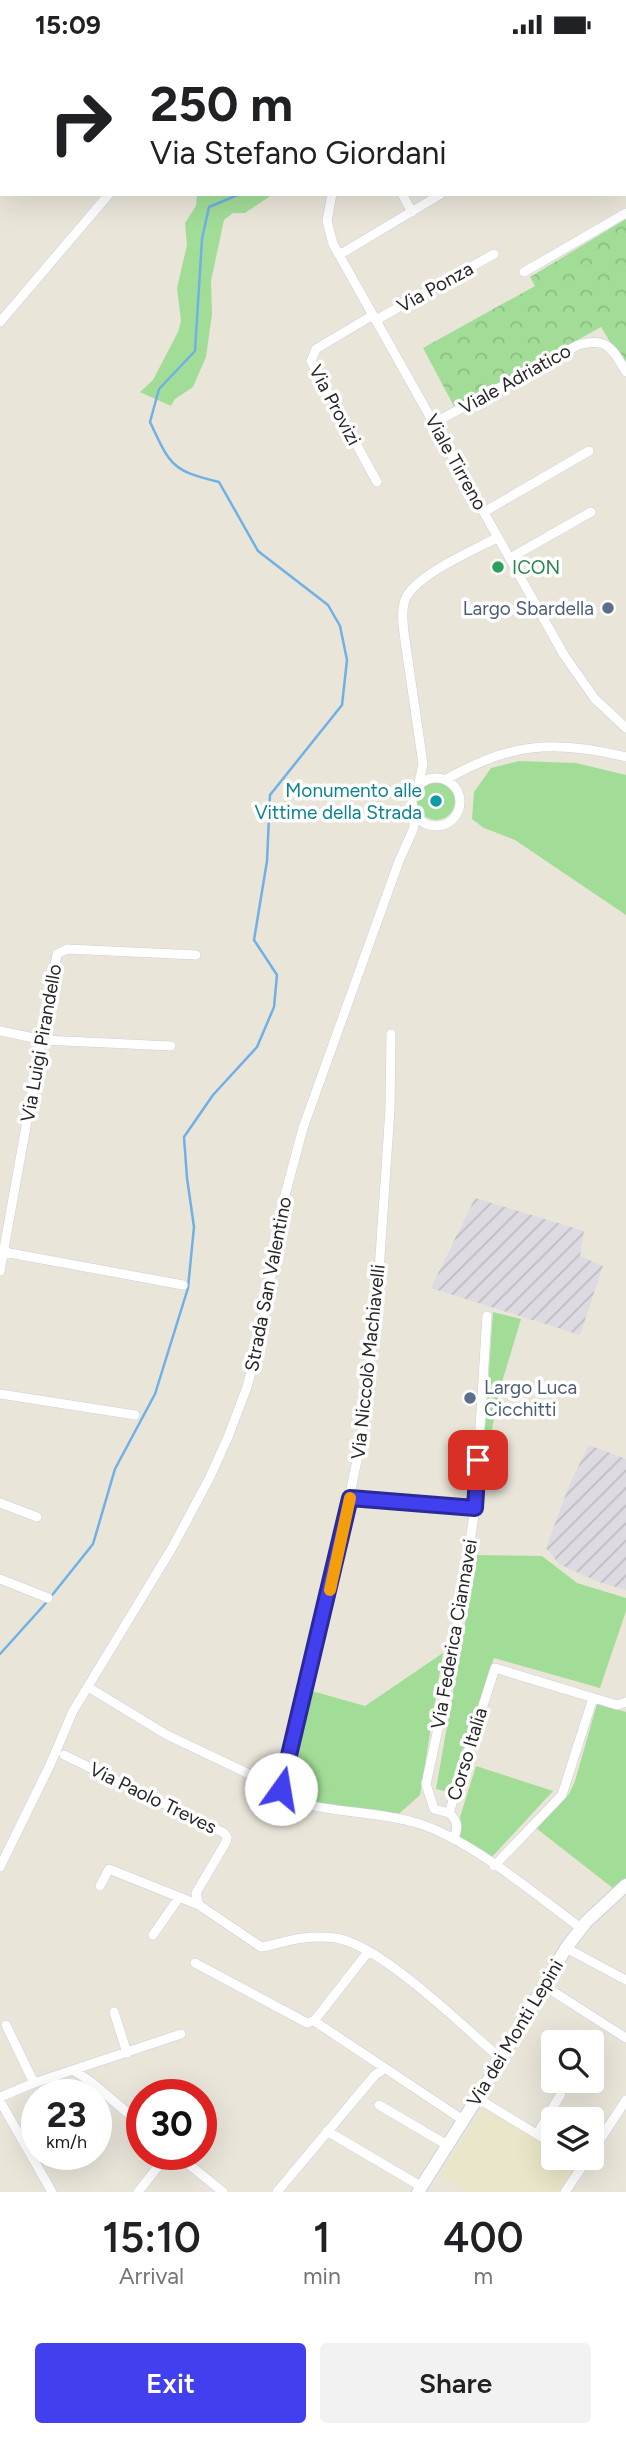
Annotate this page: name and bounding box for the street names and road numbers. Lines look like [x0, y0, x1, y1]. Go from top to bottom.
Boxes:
street label: Via Ponza [393, 257, 477, 317]
street label: Viale Adriatico [455, 339, 575, 419]
street label: Via Provizi [304, 361, 366, 449]
street label: Viale Tirreno [420, 410, 492, 514]
street label: Via Luigi Pirandello [16, 962, 66, 1124]
street label: Strada San Valentino [240, 1195, 296, 1373]
street label: Via Niccolò Machiavelli [346, 1263, 390, 1461]
street label: Via Federica Ciannavei [426, 1537, 482, 1731]
street label: Corso Italia [442, 1705, 492, 1803]
street label: Via Paolo Treves [86, 1757, 220, 1839]
street label: Via dei Monti Lepini [462, 1955, 568, 2111]

